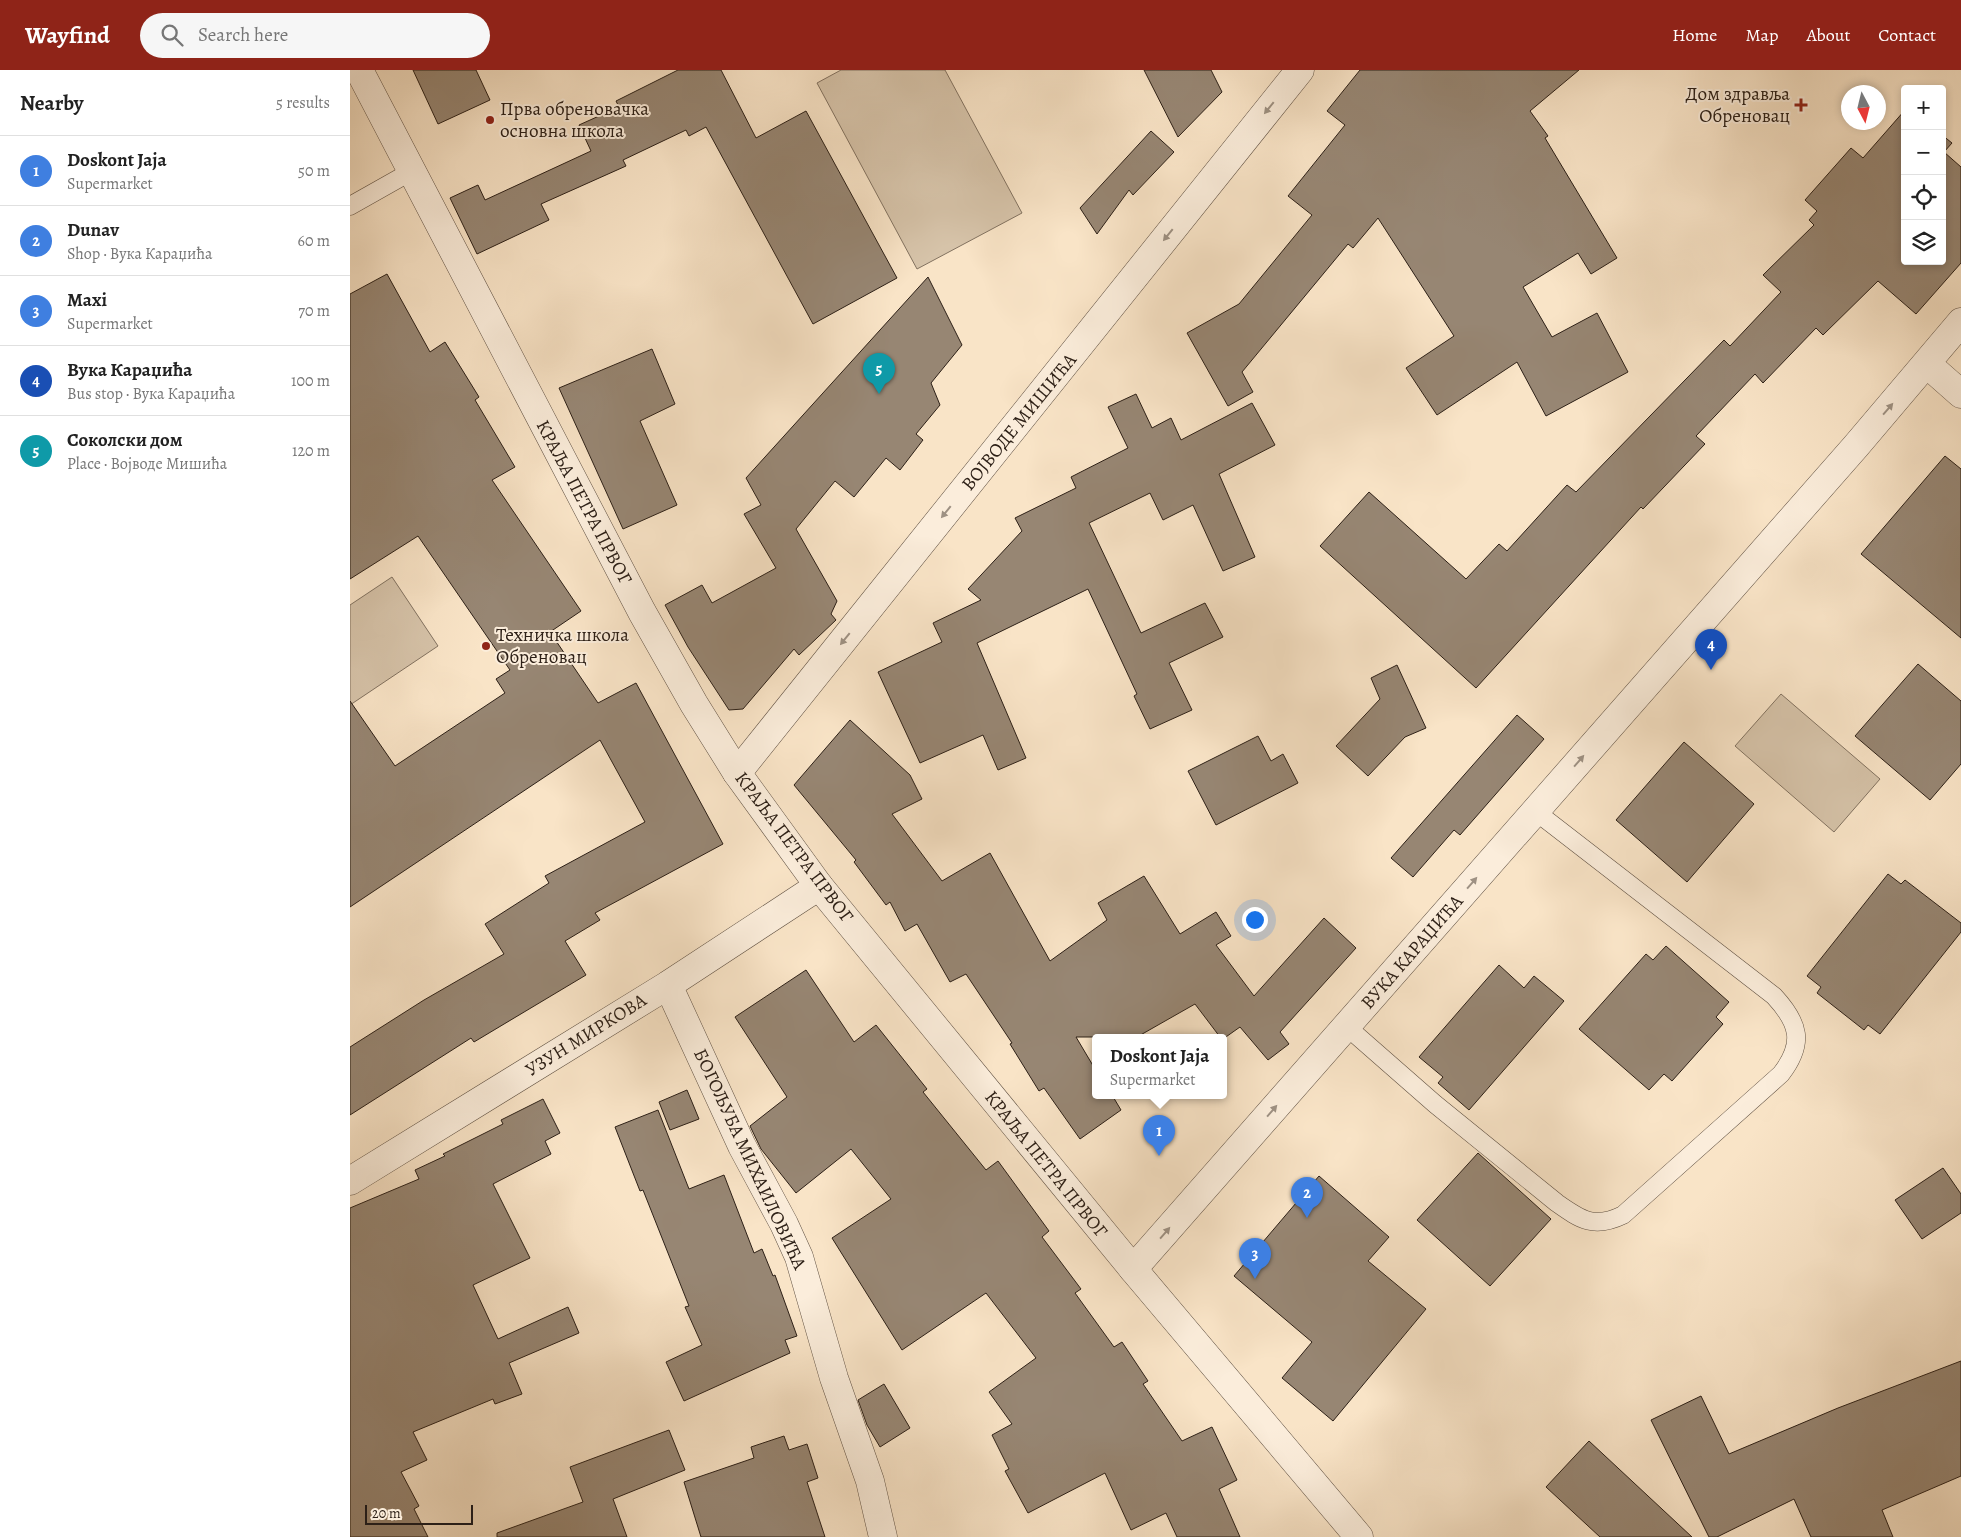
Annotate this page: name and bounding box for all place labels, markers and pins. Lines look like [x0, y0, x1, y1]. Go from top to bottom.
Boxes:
place label: Дом здравља Обреновац [1685, 81, 1790, 129]
place label: Прва обреновачка основна школа [500, 96, 649, 144]
marker: Дом здравља Обреновац [1794, 98, 1808, 112]
marker: Прва обреновачка основна школа [484, 114, 496, 126]
pin: 5 [863, 353, 895, 394]
place label: Техничка школа Обреновац [496, 622, 629, 670]
pin: 4 [1695, 629, 1727, 670]
marker: Техничка школа Обреновац [480, 640, 492, 652]
pin: 1 [1143, 1115, 1175, 1156]
pin: 2 [1291, 1177, 1323, 1218]
pin: 3 [1239, 1238, 1271, 1279]

